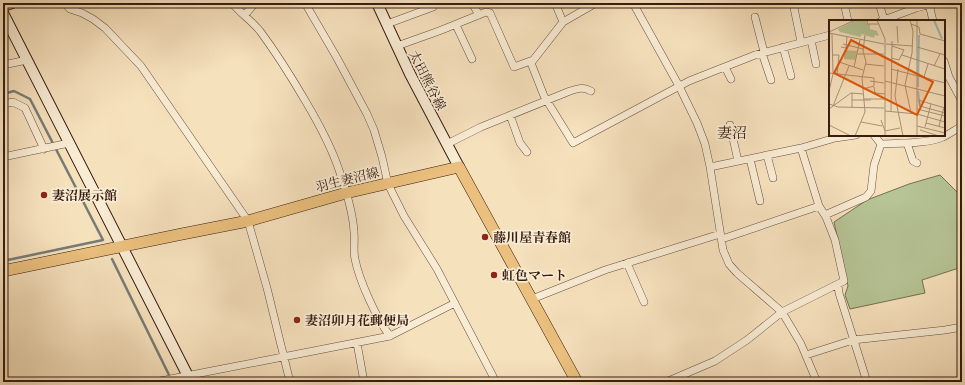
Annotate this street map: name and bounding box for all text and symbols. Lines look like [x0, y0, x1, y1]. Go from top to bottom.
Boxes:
inset map [829, 20, 945, 136]
street label: 太田熊谷線 [404, 47, 451, 114]
district label: 妻沼 [717, 122, 747, 143]
street label: 羽生妻沼線 [313, 162, 381, 197]
place label: 妻沼展示館 [52, 186, 117, 205]
marker: 妻沼展示館 [39, 190, 49, 200]
place label: 藤川屋青春館 [493, 228, 571, 247]
marker: 藤川屋青春館 [480, 232, 490, 242]
place label: 虹色マート [502, 266, 567, 285]
marker: 虹色マート [489, 270, 499, 280]
place label: 妻沼卯月花郵便局 [305, 311, 409, 330]
marker: 妻沼卯月花郵便局 [292, 315, 302, 325]

